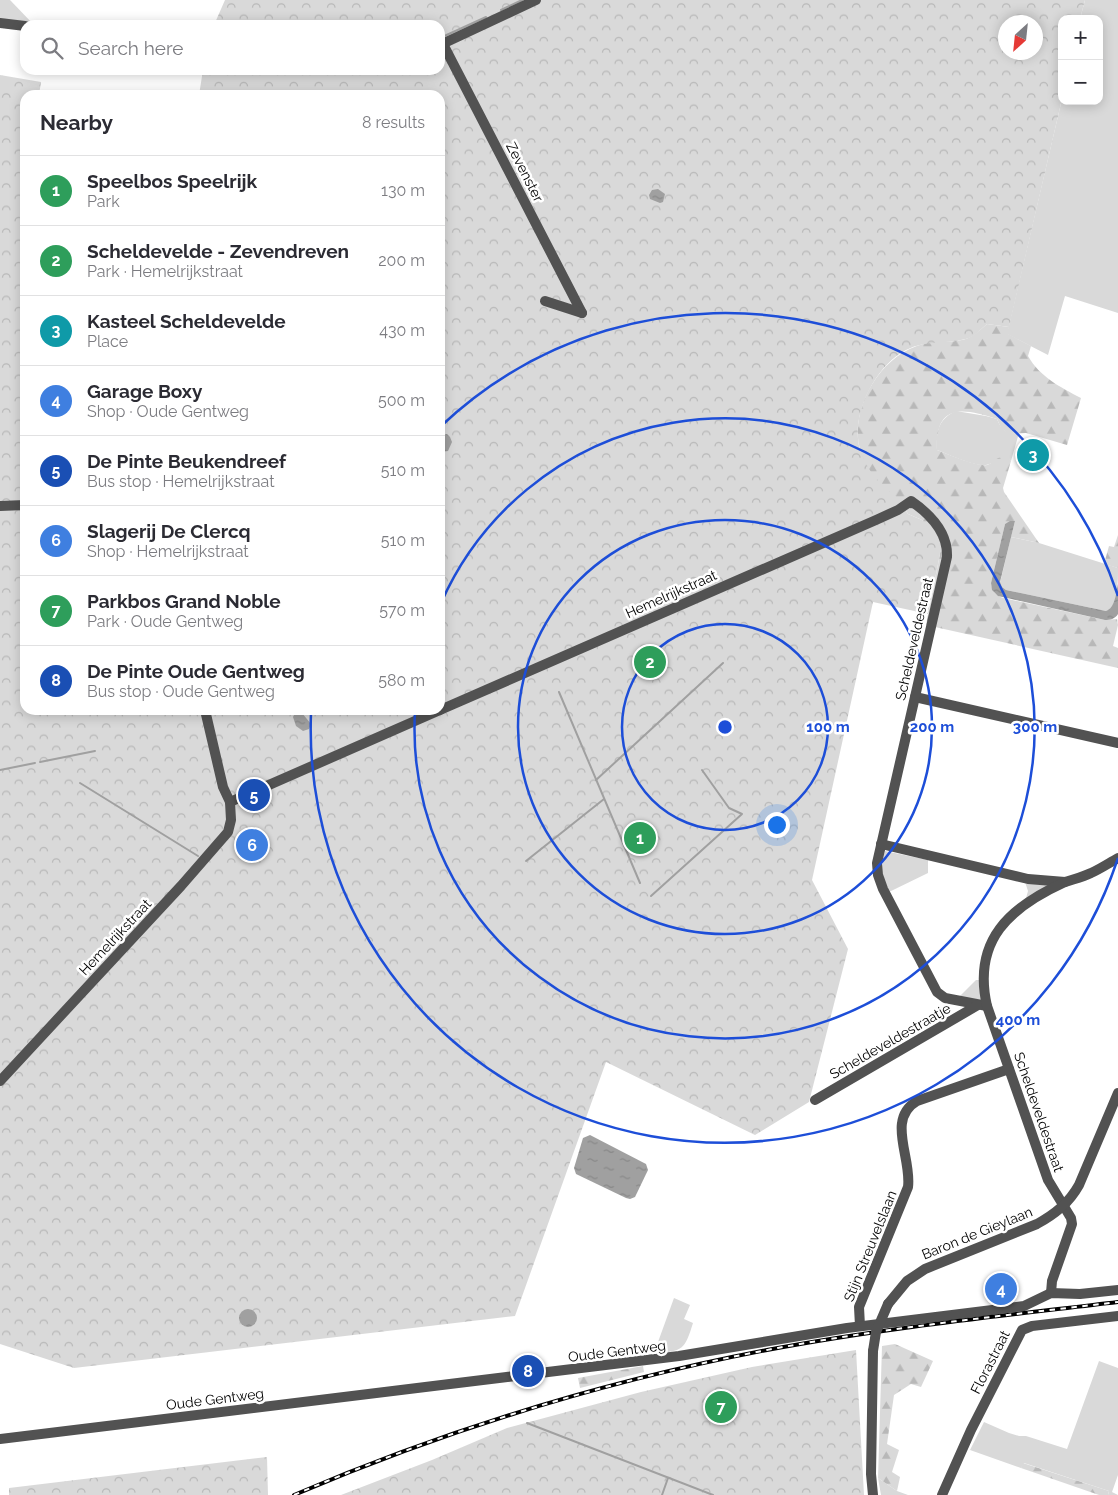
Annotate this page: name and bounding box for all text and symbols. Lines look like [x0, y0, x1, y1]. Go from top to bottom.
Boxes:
north arrow [998, 15, 1043, 60]
map controls [1058, 15, 1103, 105]
button: + [1058, 15, 1103, 60]
search box [20, 20, 445, 75]
icon: search [38, 34, 66, 62]
text: Search here [78, 37, 184, 59]
button: − [1058, 60, 1103, 105]
text: Nearby [40, 110, 113, 135]
text: 8 results [362, 113, 425, 132]
street label: Zevenster [503, 140, 547, 205]
text: Speelbos Speelrijk [87, 170, 257, 192]
text: 1 [52, 181, 60, 200]
text: 130 m [381, 181, 425, 200]
text: Park [87, 192, 120, 211]
text: Scheldevelde - Zevendreven [87, 240, 349, 262]
text: 2 [51, 251, 61, 270]
text: 200 m [378, 251, 425, 270]
text: Park · Hemelrijkstraat [87, 262, 243, 281]
text: Kasteel Scheldevelde [87, 310, 286, 332]
text: 3 [52, 321, 60, 340]
text: 430 m [379, 321, 425, 340]
text: Place [87, 332, 128, 351]
text: Garage Boxy [87, 380, 202, 402]
text: 4 [51, 391, 61, 410]
text: 500 m [378, 391, 425, 410]
text: Shop · Oude Gentweg [87, 402, 249, 421]
pin: 3 [1017, 436, 1049, 474]
text: De Pinte Beukendreef [87, 450, 286, 472]
text: 5 [52, 461, 60, 480]
text: 510 m [381, 461, 425, 480]
text: Bus stop · Hemelrijkstraat [87, 472, 275, 491]
text: Slagerij De Clercq [87, 520, 251, 542]
text: 6 [51, 531, 61, 550]
text: 510 m [381, 531, 425, 550]
text: Shop · Hemelrijkstraat [87, 542, 249, 561]
street label: Hemelrijkstraat [623, 567, 719, 621]
street label: Scheldeveldestraat [892, 576, 936, 702]
text: Parkbos Grand Noble [87, 590, 281, 612]
text: 7 [52, 601, 60, 620]
text: 570 m [379, 601, 425, 620]
text: Park · Oude Gentweg [87, 612, 243, 631]
pin: 2 [634, 643, 666, 681]
text: De Pinte Oude Gentweg [87, 660, 305, 682]
text: 8 [51, 671, 61, 690]
text: 580 m [378, 671, 425, 690]
text: Bus stop · Oude Gentweg [87, 682, 275, 701]
centre of rings [716, 718, 734, 736]
text: 100 m [806, 718, 850, 736]
text: 200 m [910, 718, 954, 736]
text: 300 m [1013, 718, 1057, 736]
pin: 5 [238, 776, 270, 814]
your location [764, 812, 790, 838]
pin: 1 [624, 819, 656, 857]
pin: 6 [236, 826, 268, 864]
street label: Hemelrijkstraat [76, 895, 155, 978]
street label: Scheldeveldestraatje [827, 1000, 953, 1082]
text: 400 m [996, 1011, 1040, 1029]
street label: Scheldeveldestraat [1011, 1050, 1067, 1174]
street label: Stijn Streuvelslaan [840, 1188, 900, 1304]
street label: Baron de Gieylaan [919, 1203, 1035, 1263]
pin: 4 [985, 1270, 1017, 1308]
street label: Florastraat [967, 1327, 1013, 1396]
street label: Oude Gentweg [567, 1337, 667, 1365]
pin: 8 [512, 1352, 544, 1390]
street label: Oude Gentweg [165, 1385, 265, 1413]
pin: 7 [705, 1388, 737, 1426]

